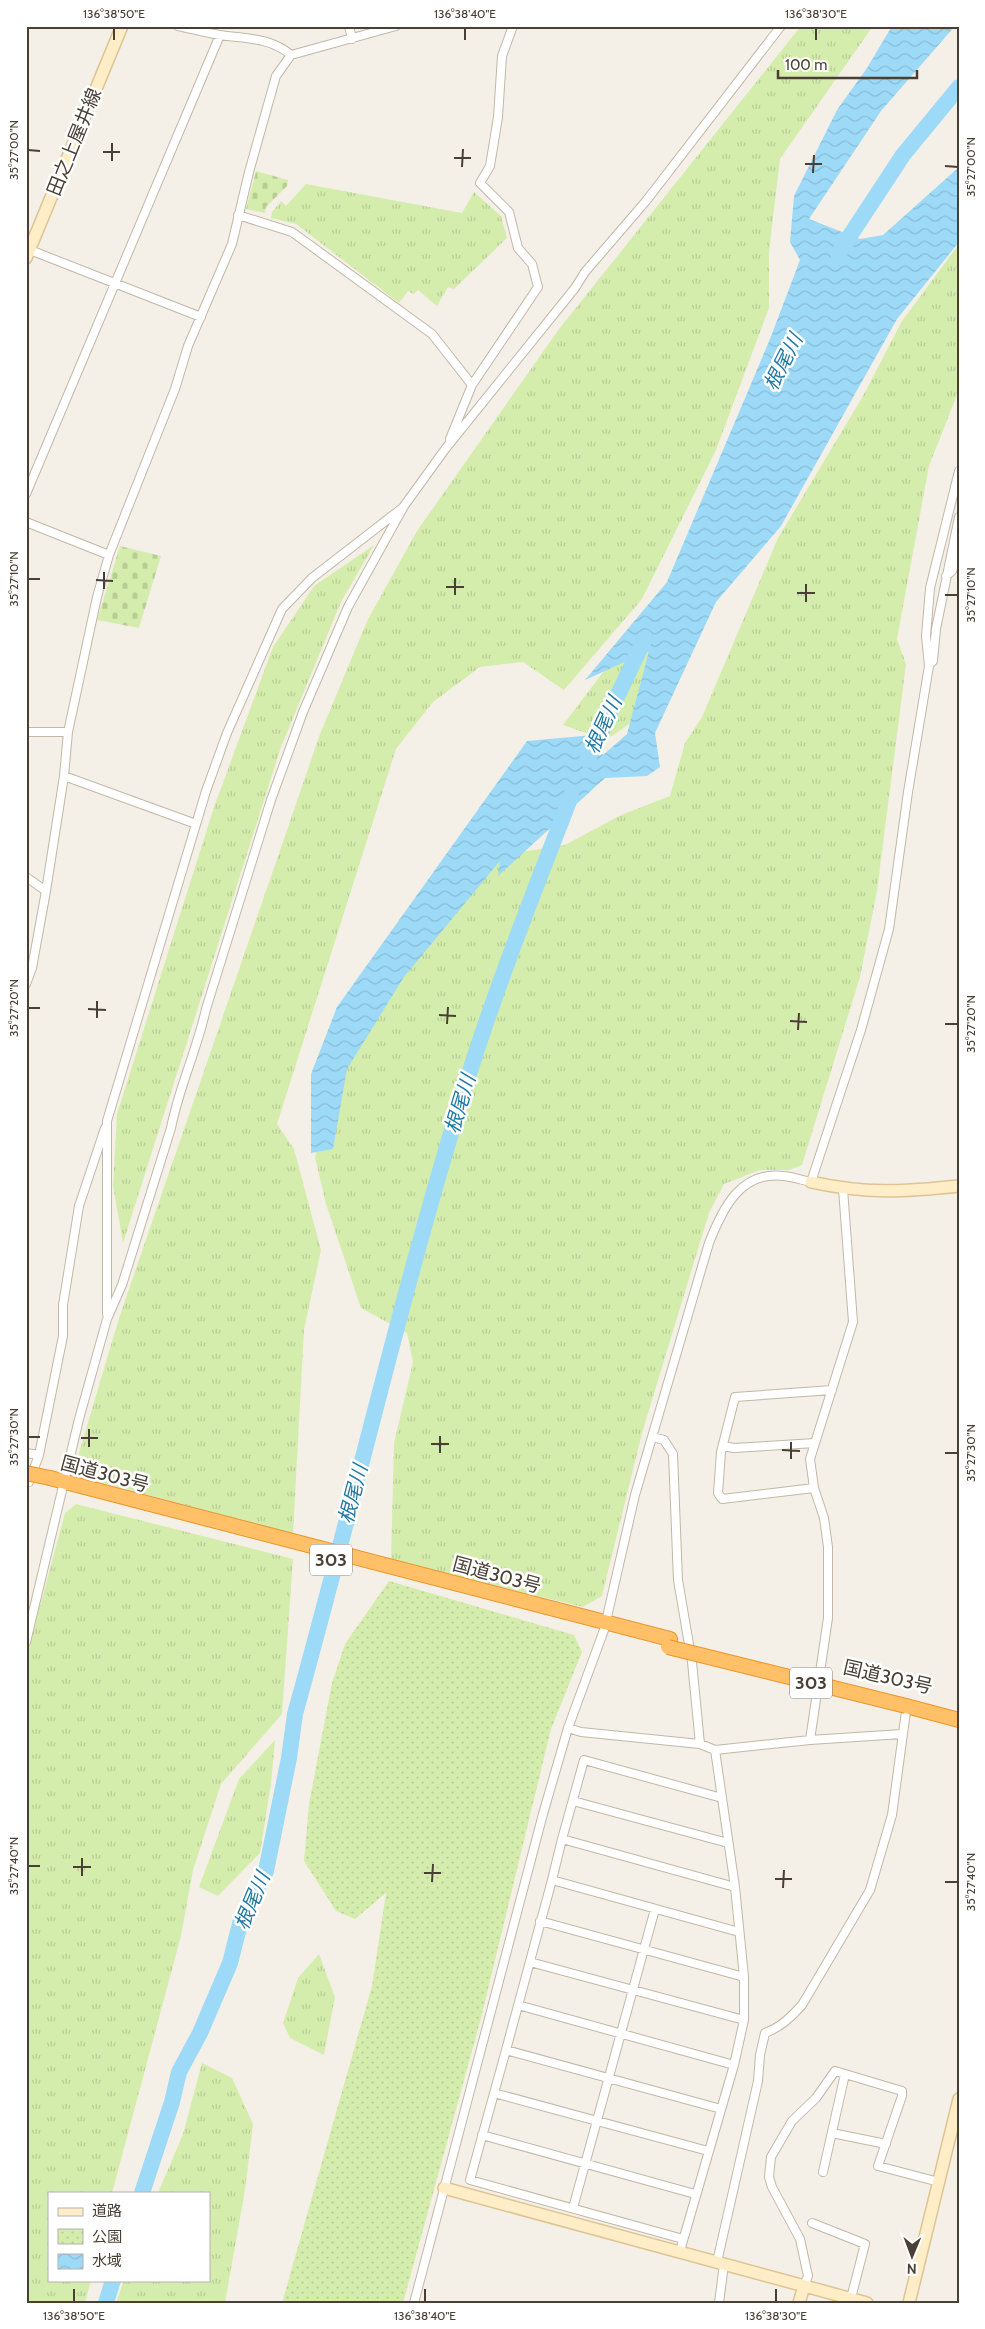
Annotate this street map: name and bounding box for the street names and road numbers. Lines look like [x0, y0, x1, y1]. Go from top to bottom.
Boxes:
street label: 田之上屋井線 [42, 85, 106, 199]
street label: 国道303号 [58, 1451, 152, 1497]
road number: 303 [310, 1544, 352, 1576]
street label: 国道303号 [450, 1552, 544, 1598]
street label: 国道303号 [841, 1656, 935, 1698]
road number: 303 [790, 1668, 832, 1699]

